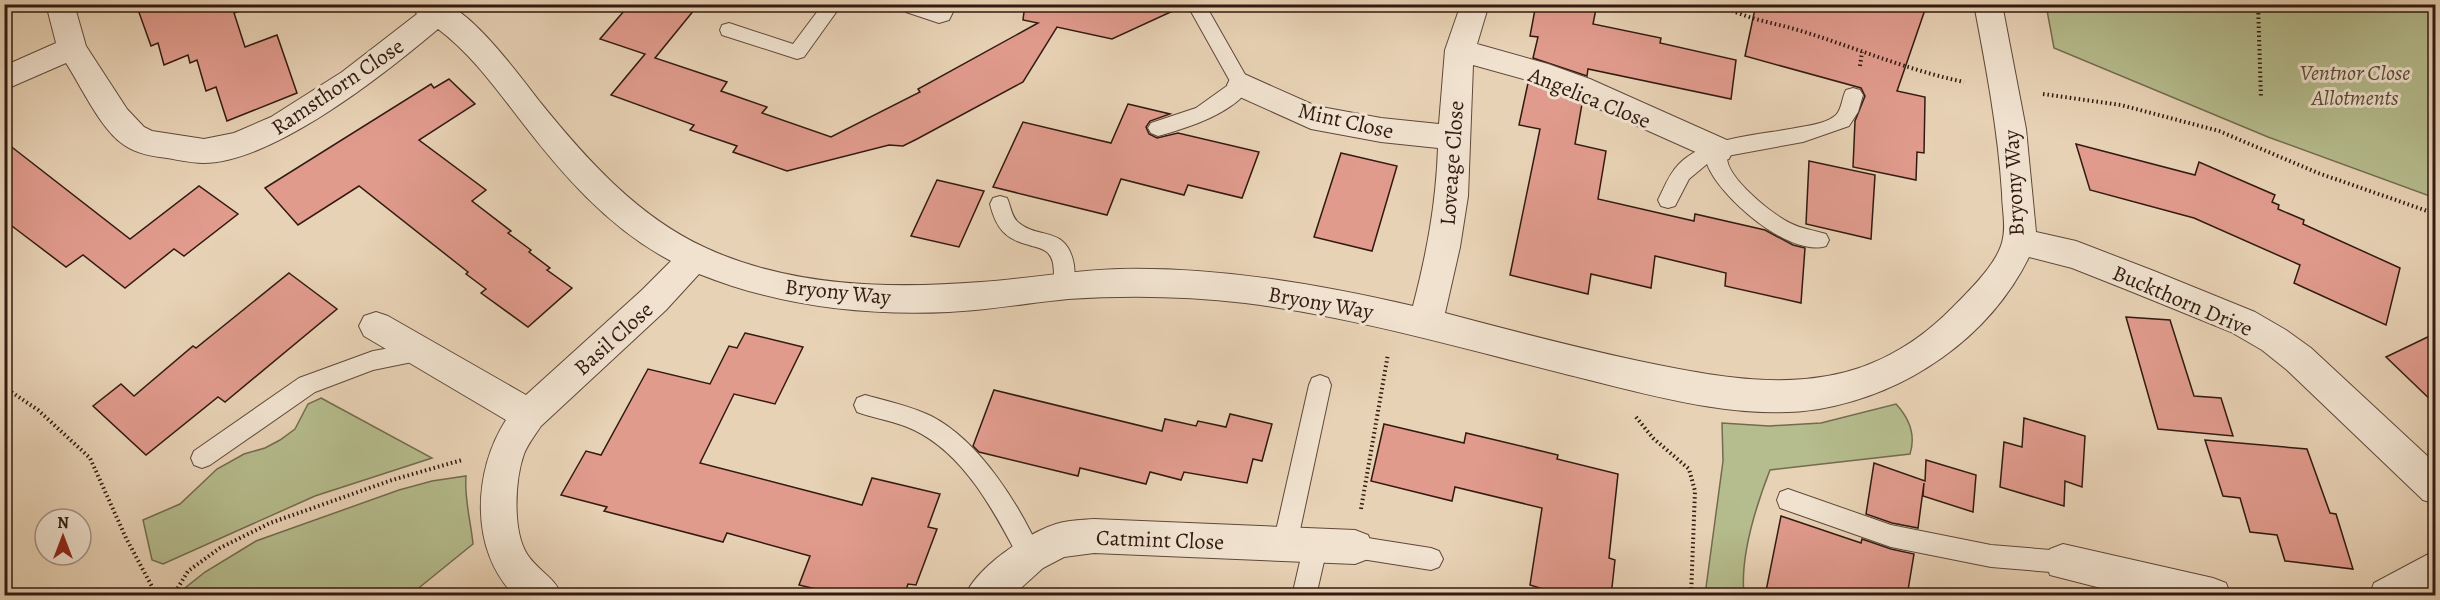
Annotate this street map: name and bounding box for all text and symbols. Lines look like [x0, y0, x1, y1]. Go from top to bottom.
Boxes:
street label: Ramsthorn Close [265, 31, 410, 142]
park label: Ventnor Close Allotments [2300, 58, 2410, 113]
street label: Angelica Close [1523, 59, 1655, 136]
street label: Mint Close [1295, 95, 1396, 147]
street label: Loveage Close [1433, 100, 1471, 227]
street label: Bryony Way [1996, 129, 2032, 237]
street label: Buckthorn Drive [2108, 258, 2257, 344]
street label: Bryony Way [783, 272, 892, 312]
street label: Bryony Way [1266, 279, 1376, 327]
street label: Basil Close [568, 295, 660, 382]
north arrow [33, 507, 93, 567]
text: N [57, 512, 69, 534]
street label: Catmint Close [1095, 523, 1225, 557]

